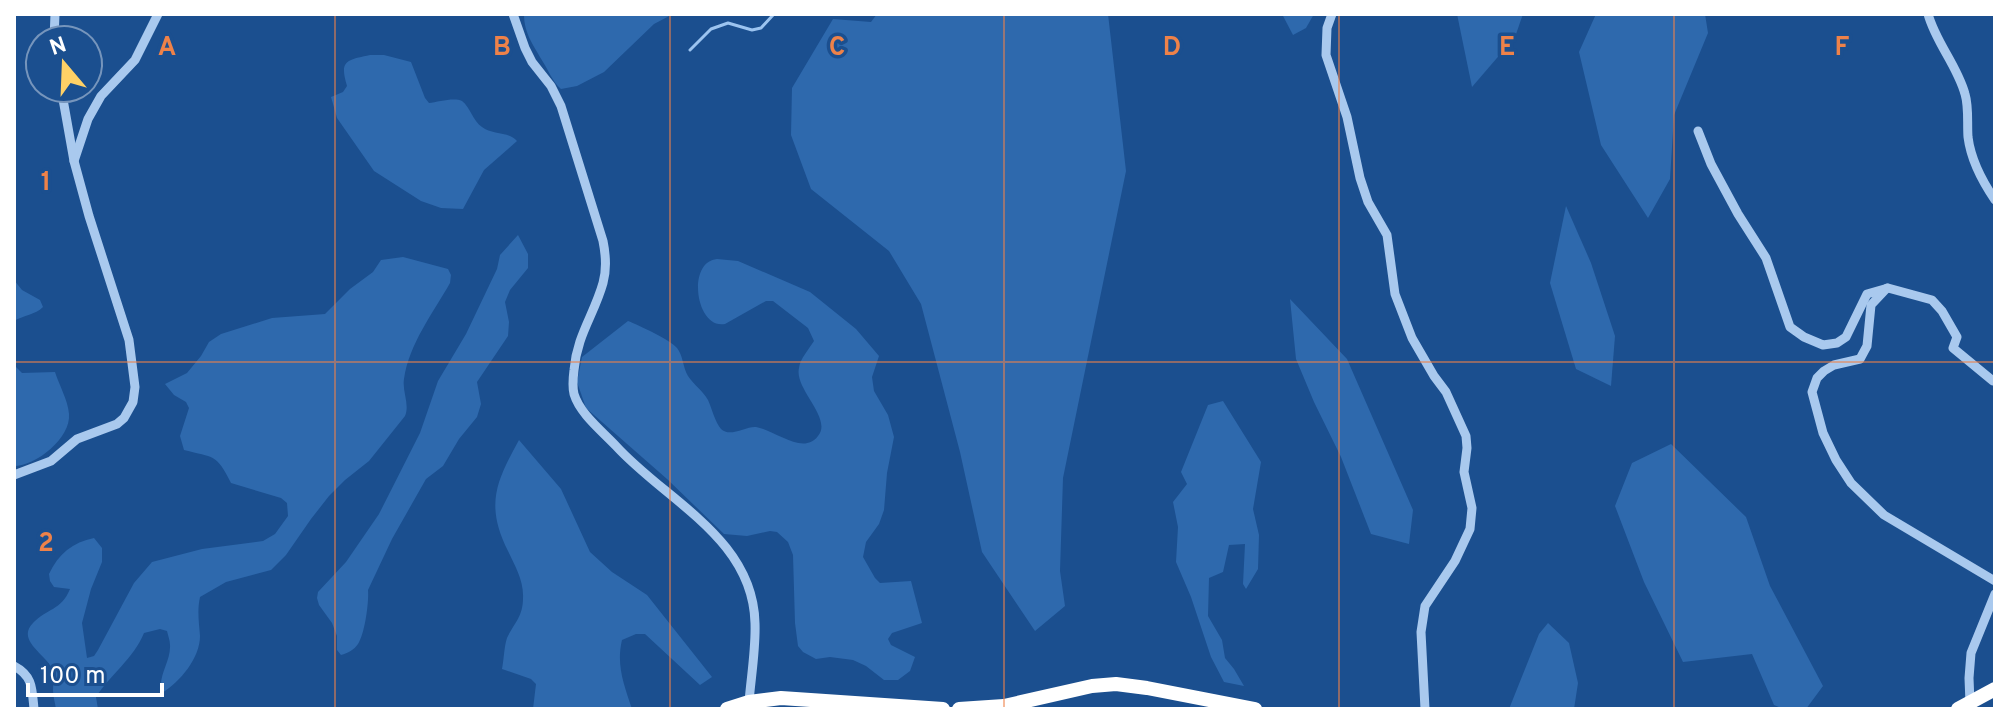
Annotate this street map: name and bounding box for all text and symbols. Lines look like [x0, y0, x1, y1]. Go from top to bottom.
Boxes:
north arrow [24, 24, 104, 104]
text: N [46, 32, 70, 63]
text: A [158, 32, 176, 65]
text: B [493, 32, 511, 65]
text: C [829, 32, 845, 65]
text: D [1163, 32, 1181, 65]
text: E [1499, 32, 1515, 65]
text: F [1835, 32, 1850, 65]
text: 1 [41, 167, 51, 200]
text: 2 [38, 528, 54, 561]
scale bar [28, 647, 162, 697]
text: 100 m [40, 662, 106, 692]

